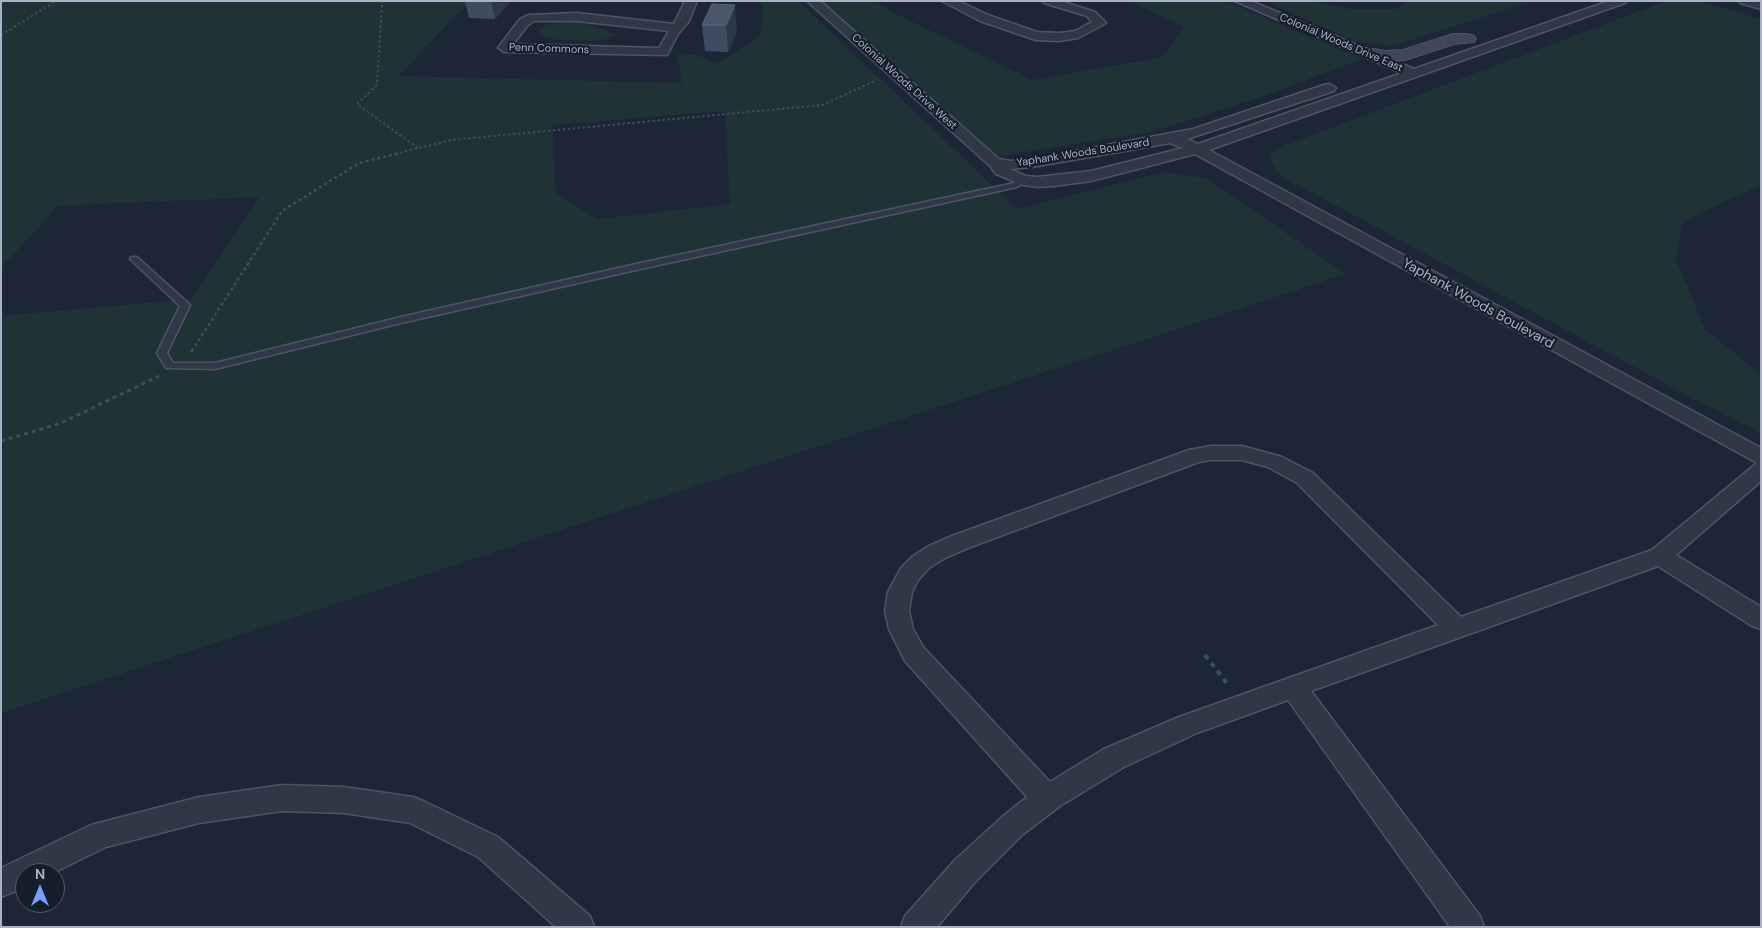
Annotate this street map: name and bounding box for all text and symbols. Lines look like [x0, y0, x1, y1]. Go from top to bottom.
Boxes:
street label: Colonial Woods Drive East [1277, 11, 1405, 75]
street label: Colonial Woods Drive West [849, 31, 959, 133]
street label: Penn Commons [509, 41, 589, 57]
street label: Yaphank Woods Boulevard [1016, 136, 1150, 170]
street label: Yaphank Woods Boulevard [1399, 255, 1557, 353]
north arrow [15, 863, 65, 913]
text: N [35, 865, 45, 883]

